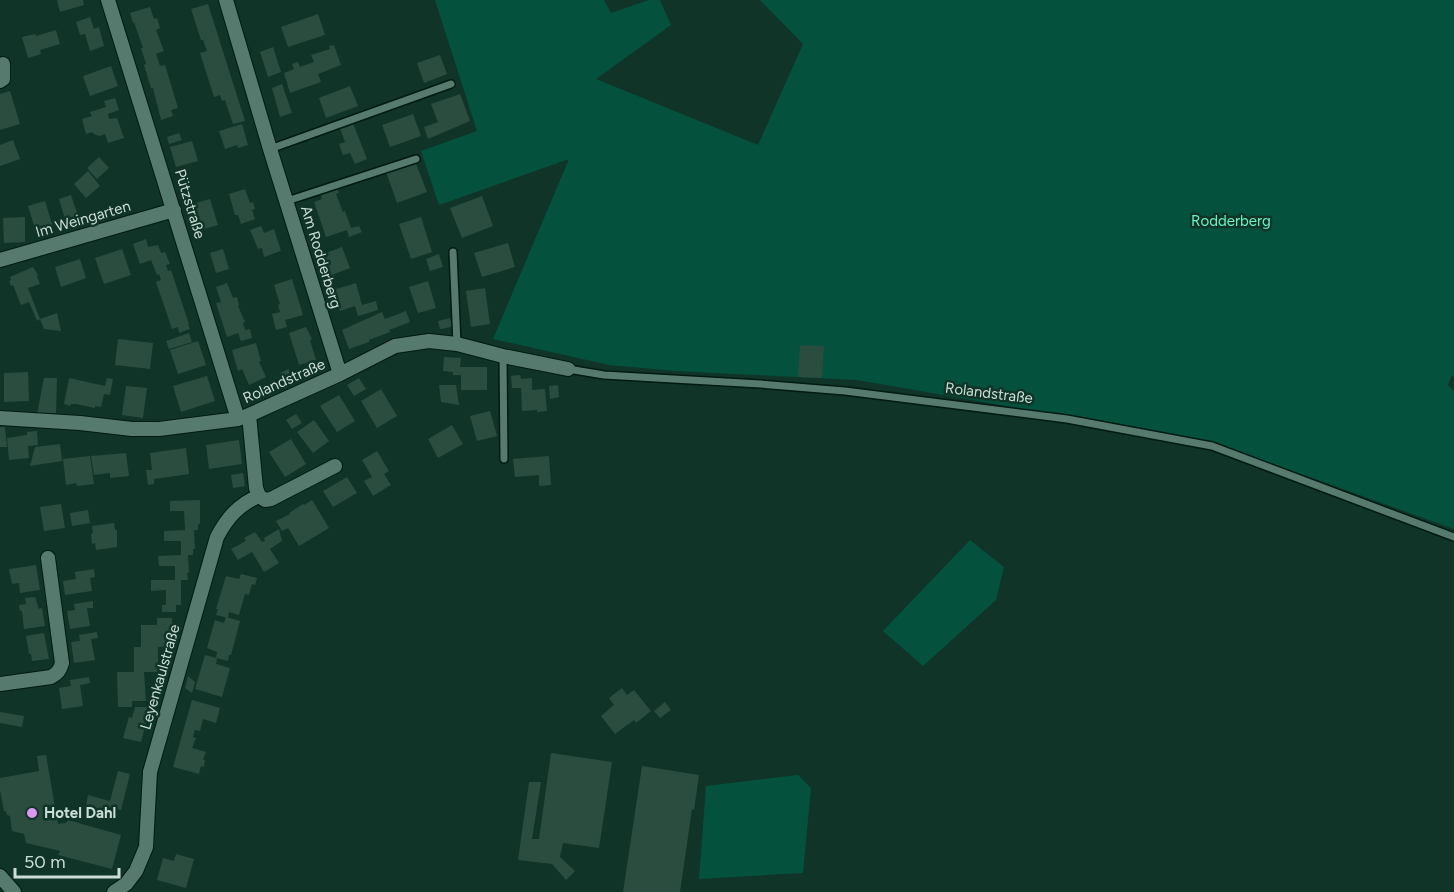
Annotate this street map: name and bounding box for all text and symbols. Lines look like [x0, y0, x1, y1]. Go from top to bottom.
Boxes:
street label: Pützstraße [171, 167, 209, 241]
street label: Im Weingarten [33, 197, 133, 241]
street label: Am Rodderberg [297, 203, 345, 311]
park label: Rodderberg [1191, 212, 1271, 230]
street label: Rolandstraße [240, 355, 328, 407]
street label: Rolandstraße [944, 379, 1034, 407]
street label: Leyenkaulstraße [136, 622, 184, 732]
place label: Hotel Dahl [44, 804, 116, 822]
marker: Hotel Dahl [25, 806, 39, 820]
scale bar [15, 841, 118, 879]
text: 50 m [24, 851, 66, 873]

